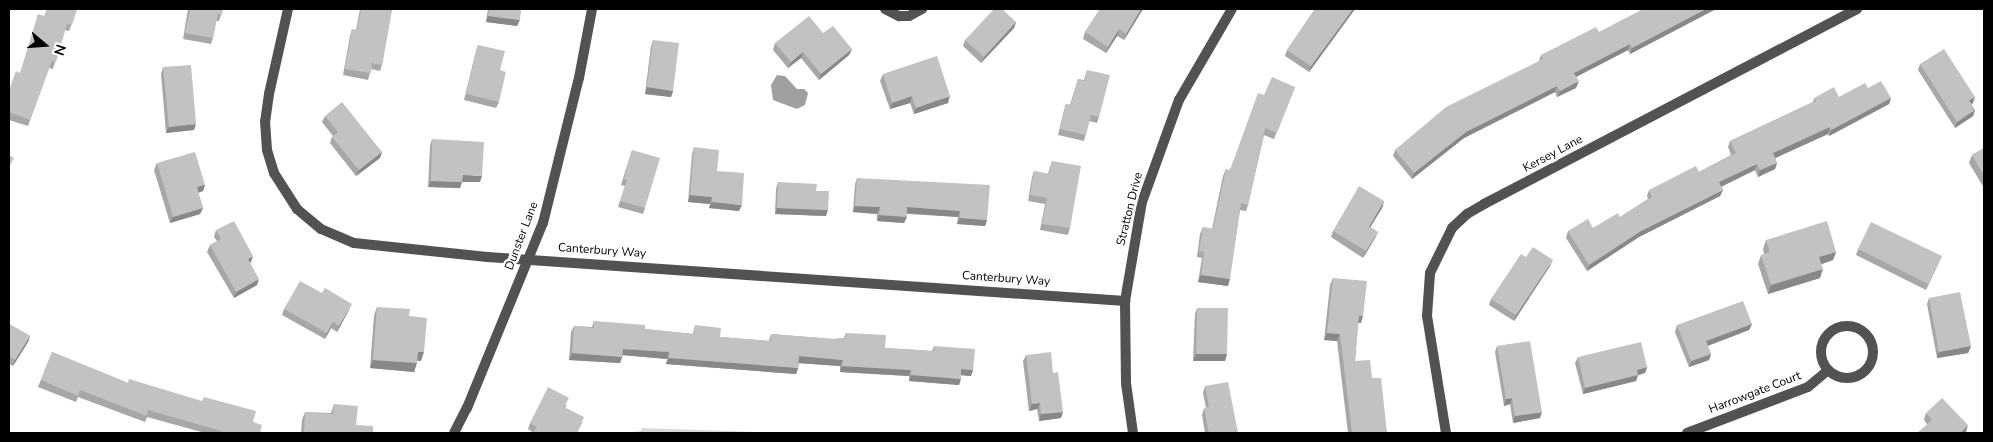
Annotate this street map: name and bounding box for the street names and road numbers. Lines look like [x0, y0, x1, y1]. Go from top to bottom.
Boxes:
street label: Kersey Lane [1521, 132, 1585, 176]
street label: Stratton Drive [1114, 171, 1146, 247]
street label: Dunster Lane [502, 200, 542, 272]
street label: Canterbury Way [557, 241, 647, 261]
street label: Canterbury Way [961, 269, 1051, 289]
street label: Harrowgate Court [1707, 369, 1803, 417]

